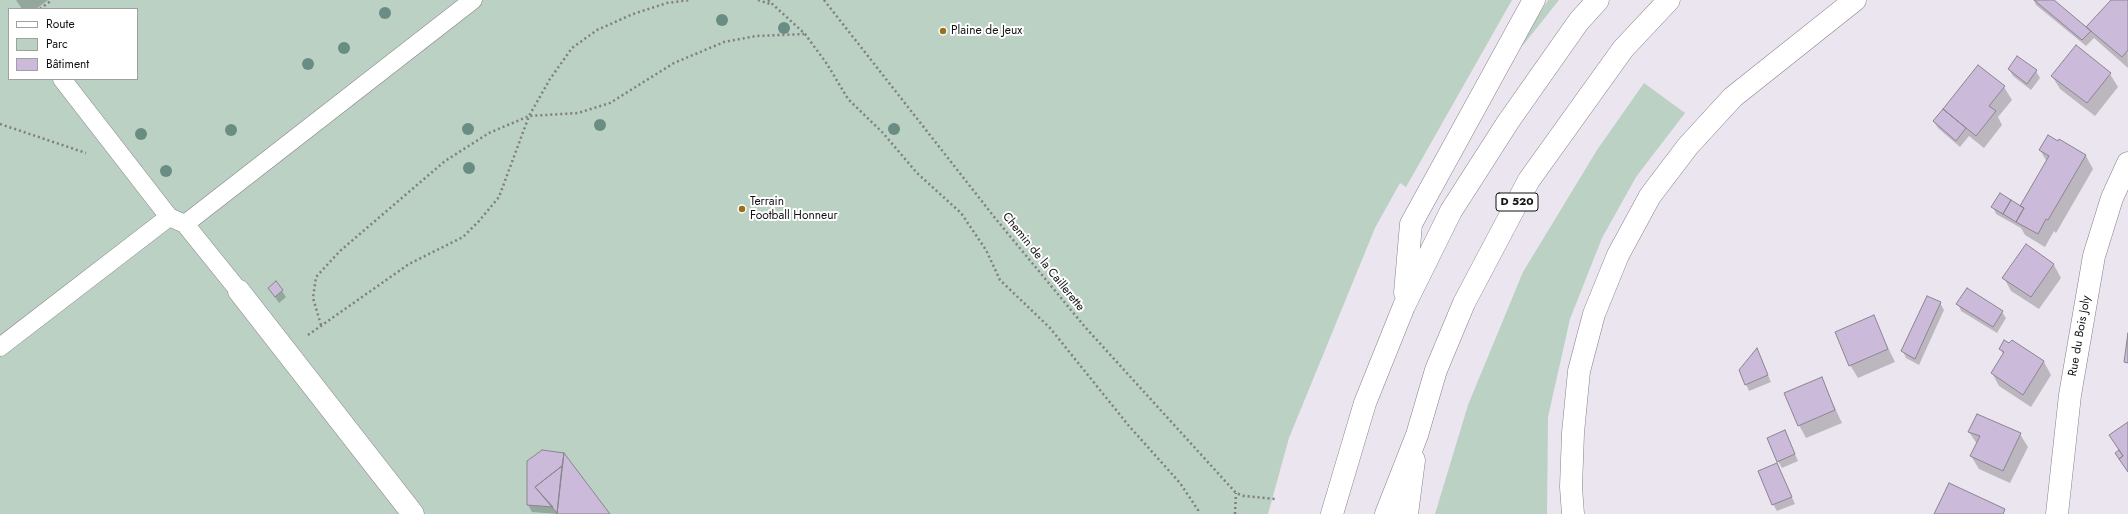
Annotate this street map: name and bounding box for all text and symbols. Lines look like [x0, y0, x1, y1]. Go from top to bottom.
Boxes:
legend [8, 8, 138, 80]
text: Route [46, 15, 75, 33]
place label: Plaine de Jeux [951, 24, 1022, 38]
marker: Plaine de Jeux [938, 26, 948, 36]
text: Parc [46, 35, 68, 53]
text: Bâtiment [46, 55, 89, 73]
road number: D 520 [1496, 193, 1538, 211]
place label: Terrain Football Honneur [750, 195, 838, 223]
marker: Terrain Football Honneur [737, 204, 747, 214]
street label: Chemin de la Caillerette [999, 210, 1087, 314]
street label: Rue du Bois Joly [2066, 294, 2094, 378]

